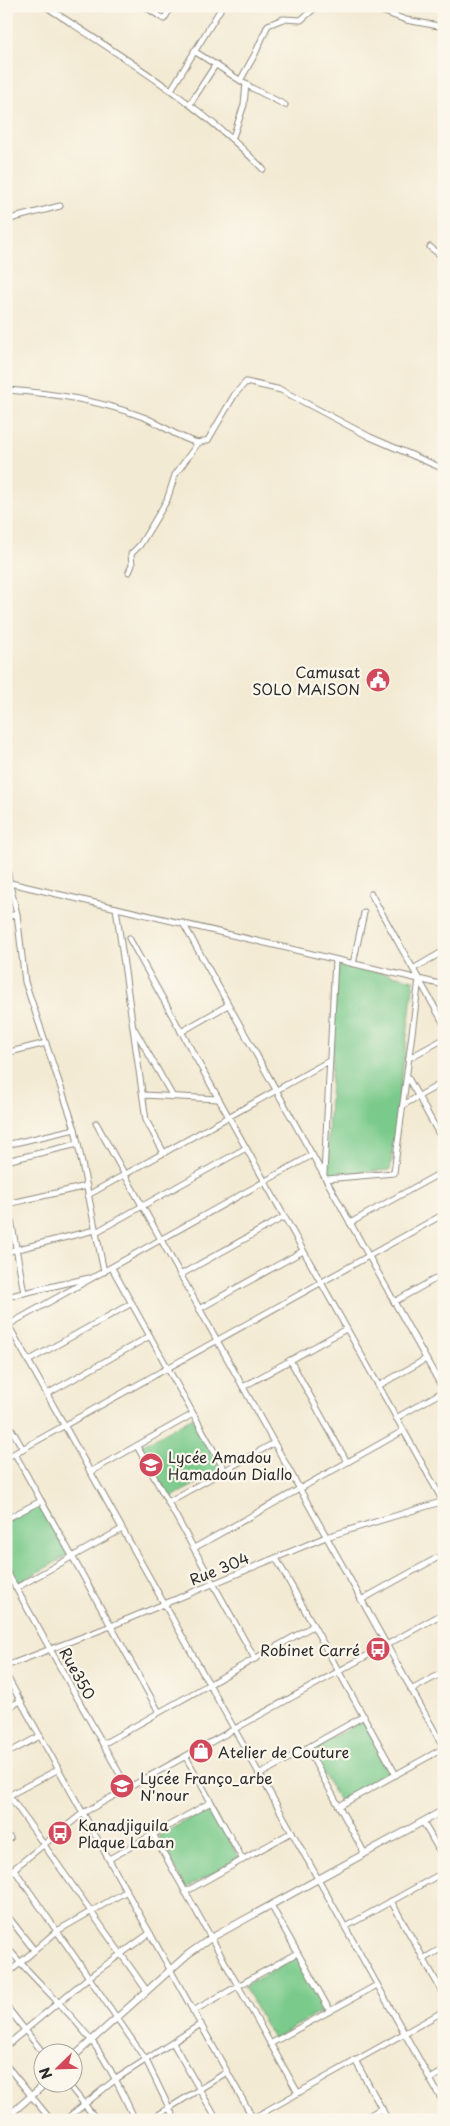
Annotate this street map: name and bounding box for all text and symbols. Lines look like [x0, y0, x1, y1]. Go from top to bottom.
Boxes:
place label: Camusat SOLO MAISON [252, 660, 360, 700]
public building icon: Camusat SOLO MAISON [365, 667, 391, 693]
place label: Lycée Amadou Hamadoun Diallo [168, 1445, 292, 1485]
school or university icon: Lycée Amadou Hamadoun Diallo [138, 1452, 164, 1478]
street label: Rue 304 [186, 1546, 252, 1590]
bus stop icon: Robinet Carré [365, 1636, 391, 1662]
place label: Robinet Carré [260, 1638, 360, 1661]
street label: Rue350 [54, 1643, 102, 1703]
shop icon: Atelier de Couture [188, 1738, 214, 1764]
place label: Atelier de Couture [218, 1740, 349, 1763]
place label: Lycée Franço_arbe N'nour [140, 1766, 273, 1806]
school or university icon: Lycée Franço_arbe N'nour [109, 1773, 135, 1799]
place label: Kanadjiguila Plaque Laban [78, 1813, 174, 1853]
bus stop icon: Kanadjiguila Plaque Laban [47, 1820, 73, 1846]
north arrow [32, 2044, 82, 2094]
text: N [34, 2064, 57, 2082]

